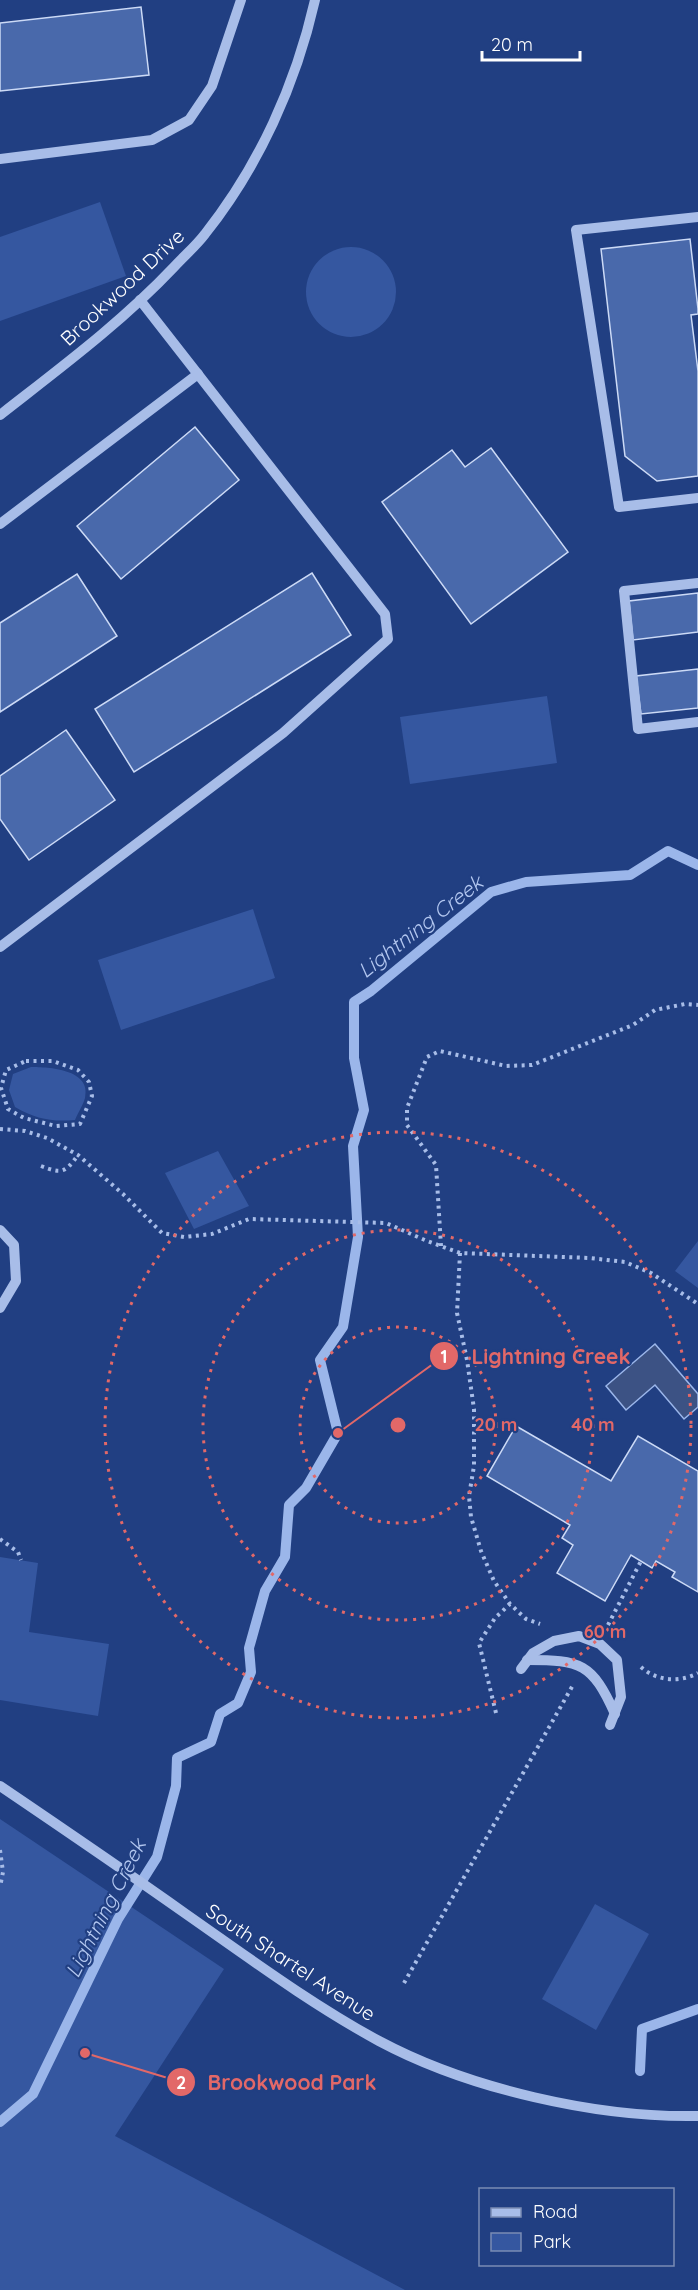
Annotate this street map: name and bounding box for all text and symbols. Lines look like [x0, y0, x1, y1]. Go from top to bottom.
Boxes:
scale bar [482, 24, 580, 62]
text: 20 m [491, 33, 533, 56]
street label: Brookwood Drive [55, 223, 189, 351]
water label: Lightning Creek [352, 868, 489, 983]
callout: Lightning Creek [429, 1337, 642, 1376]
text: Lightning Creek [472, 1343, 630, 1369]
text: 1 [440, 1345, 448, 1368]
text: 20 m [475, 1413, 517, 1436]
text: 40 m [571, 1413, 615, 1436]
centre of rings [388, 1415, 408, 1435]
text: 60 m [584, 1620, 626, 1643]
water label: Lightning Creek [59, 1833, 152, 1982]
street label: South Shartel Avenue [202, 1898, 380, 2026]
callout: Brookwood Park [166, 2063, 389, 2102]
text: Brookwood Park [208, 2069, 376, 2095]
text: 2 [176, 2071, 186, 2094]
legend [479, 2188, 674, 2266]
text: Road [533, 2200, 578, 2223]
text: Park [533, 2230, 571, 2253]

